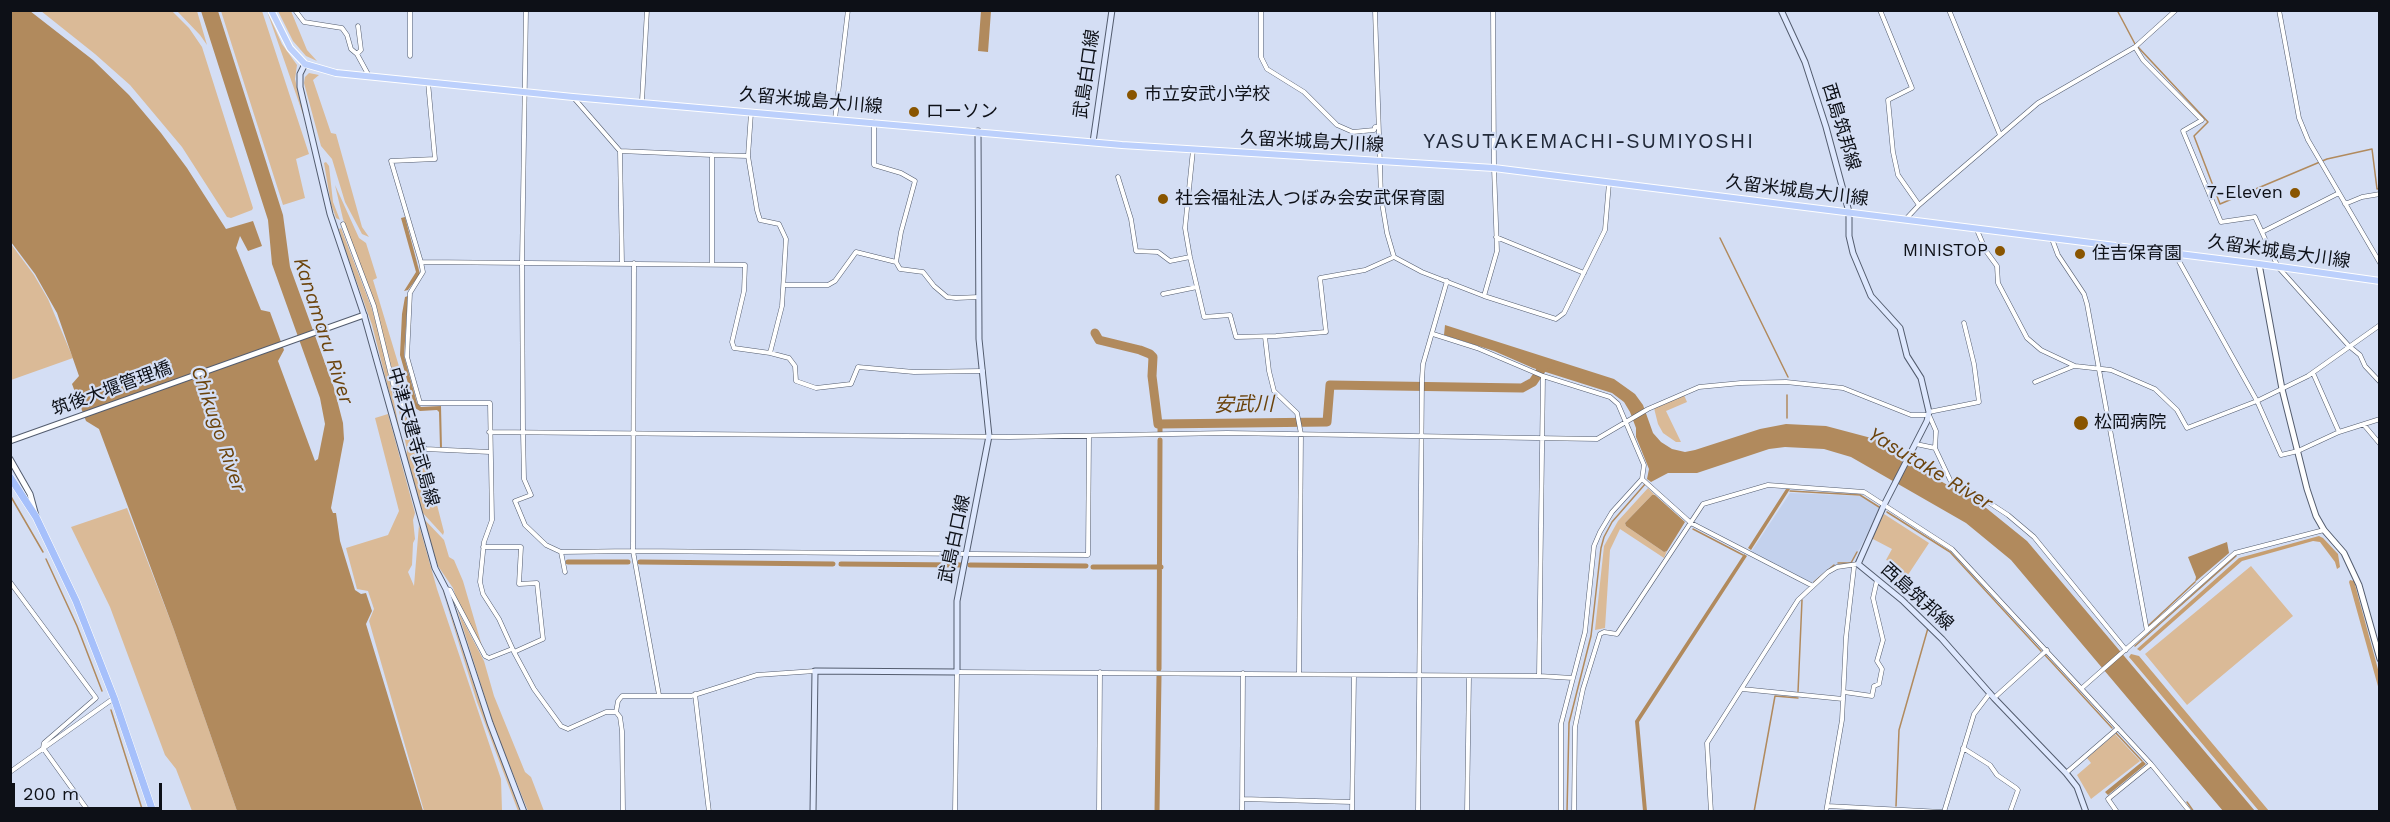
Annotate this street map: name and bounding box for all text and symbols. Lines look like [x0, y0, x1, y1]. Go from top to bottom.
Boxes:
street label: 武島白口線 [1070, 28, 1104, 120]
street label: 西島筑邦線 [1818, 81, 1864, 173]
street label: 久留米城島大川線 [738, 84, 884, 118]
place label: 市立安武小学校 [1144, 84, 1270, 106]
marker: 市立安武小学校 [1125, 88, 1139, 102]
place label: ローソン [926, 101, 998, 123]
marker: ローソン [907, 105, 921, 119]
street label: 久留米城島大川線 [1240, 127, 1384, 157]
district label: YASUTAKEMACHI-SUMIYOSHI [1423, 129, 1755, 155]
street label: 久留米城島大川線 [1724, 172, 1870, 210]
place label: 7-Eleven [2207, 182, 2283, 204]
marker: 7-Eleven [2288, 186, 2302, 200]
place label: 社会福祉法人つぼみ会安武保育園 [1175, 188, 1445, 210]
marker: 社会福祉法人つぼみ会安武保育園 [1156, 192, 1170, 206]
street label: 久留米城島大川線 [2206, 231, 2352, 273]
place label: MINISTOP [1903, 240, 1988, 262]
place label: 住吉保育園 [2092, 243, 2182, 265]
marker: MINISTOP [1993, 244, 2007, 258]
marker: 住吉保育園 [2073, 247, 2087, 261]
water label: Kanamaru River [288, 255, 358, 407]
street label: 筑後大堰管理橋 [49, 357, 175, 421]
water label: Chikugo River [185, 363, 251, 495]
street label: 中津天建寺武島線 [383, 365, 443, 509]
water label: 安武川 [1214, 392, 1274, 418]
place label: 松岡病院 [2094, 412, 2166, 434]
marker: 松岡病院 [2072, 414, 2090, 432]
water label: Yasutake River [1864, 422, 1996, 516]
street label: 武島白口線 [935, 493, 975, 585]
street label: 西島筑邦線 [1876, 559, 1958, 635]
scale bar [15, 771, 165, 809]
text: 200 m [23, 783, 79, 804]

